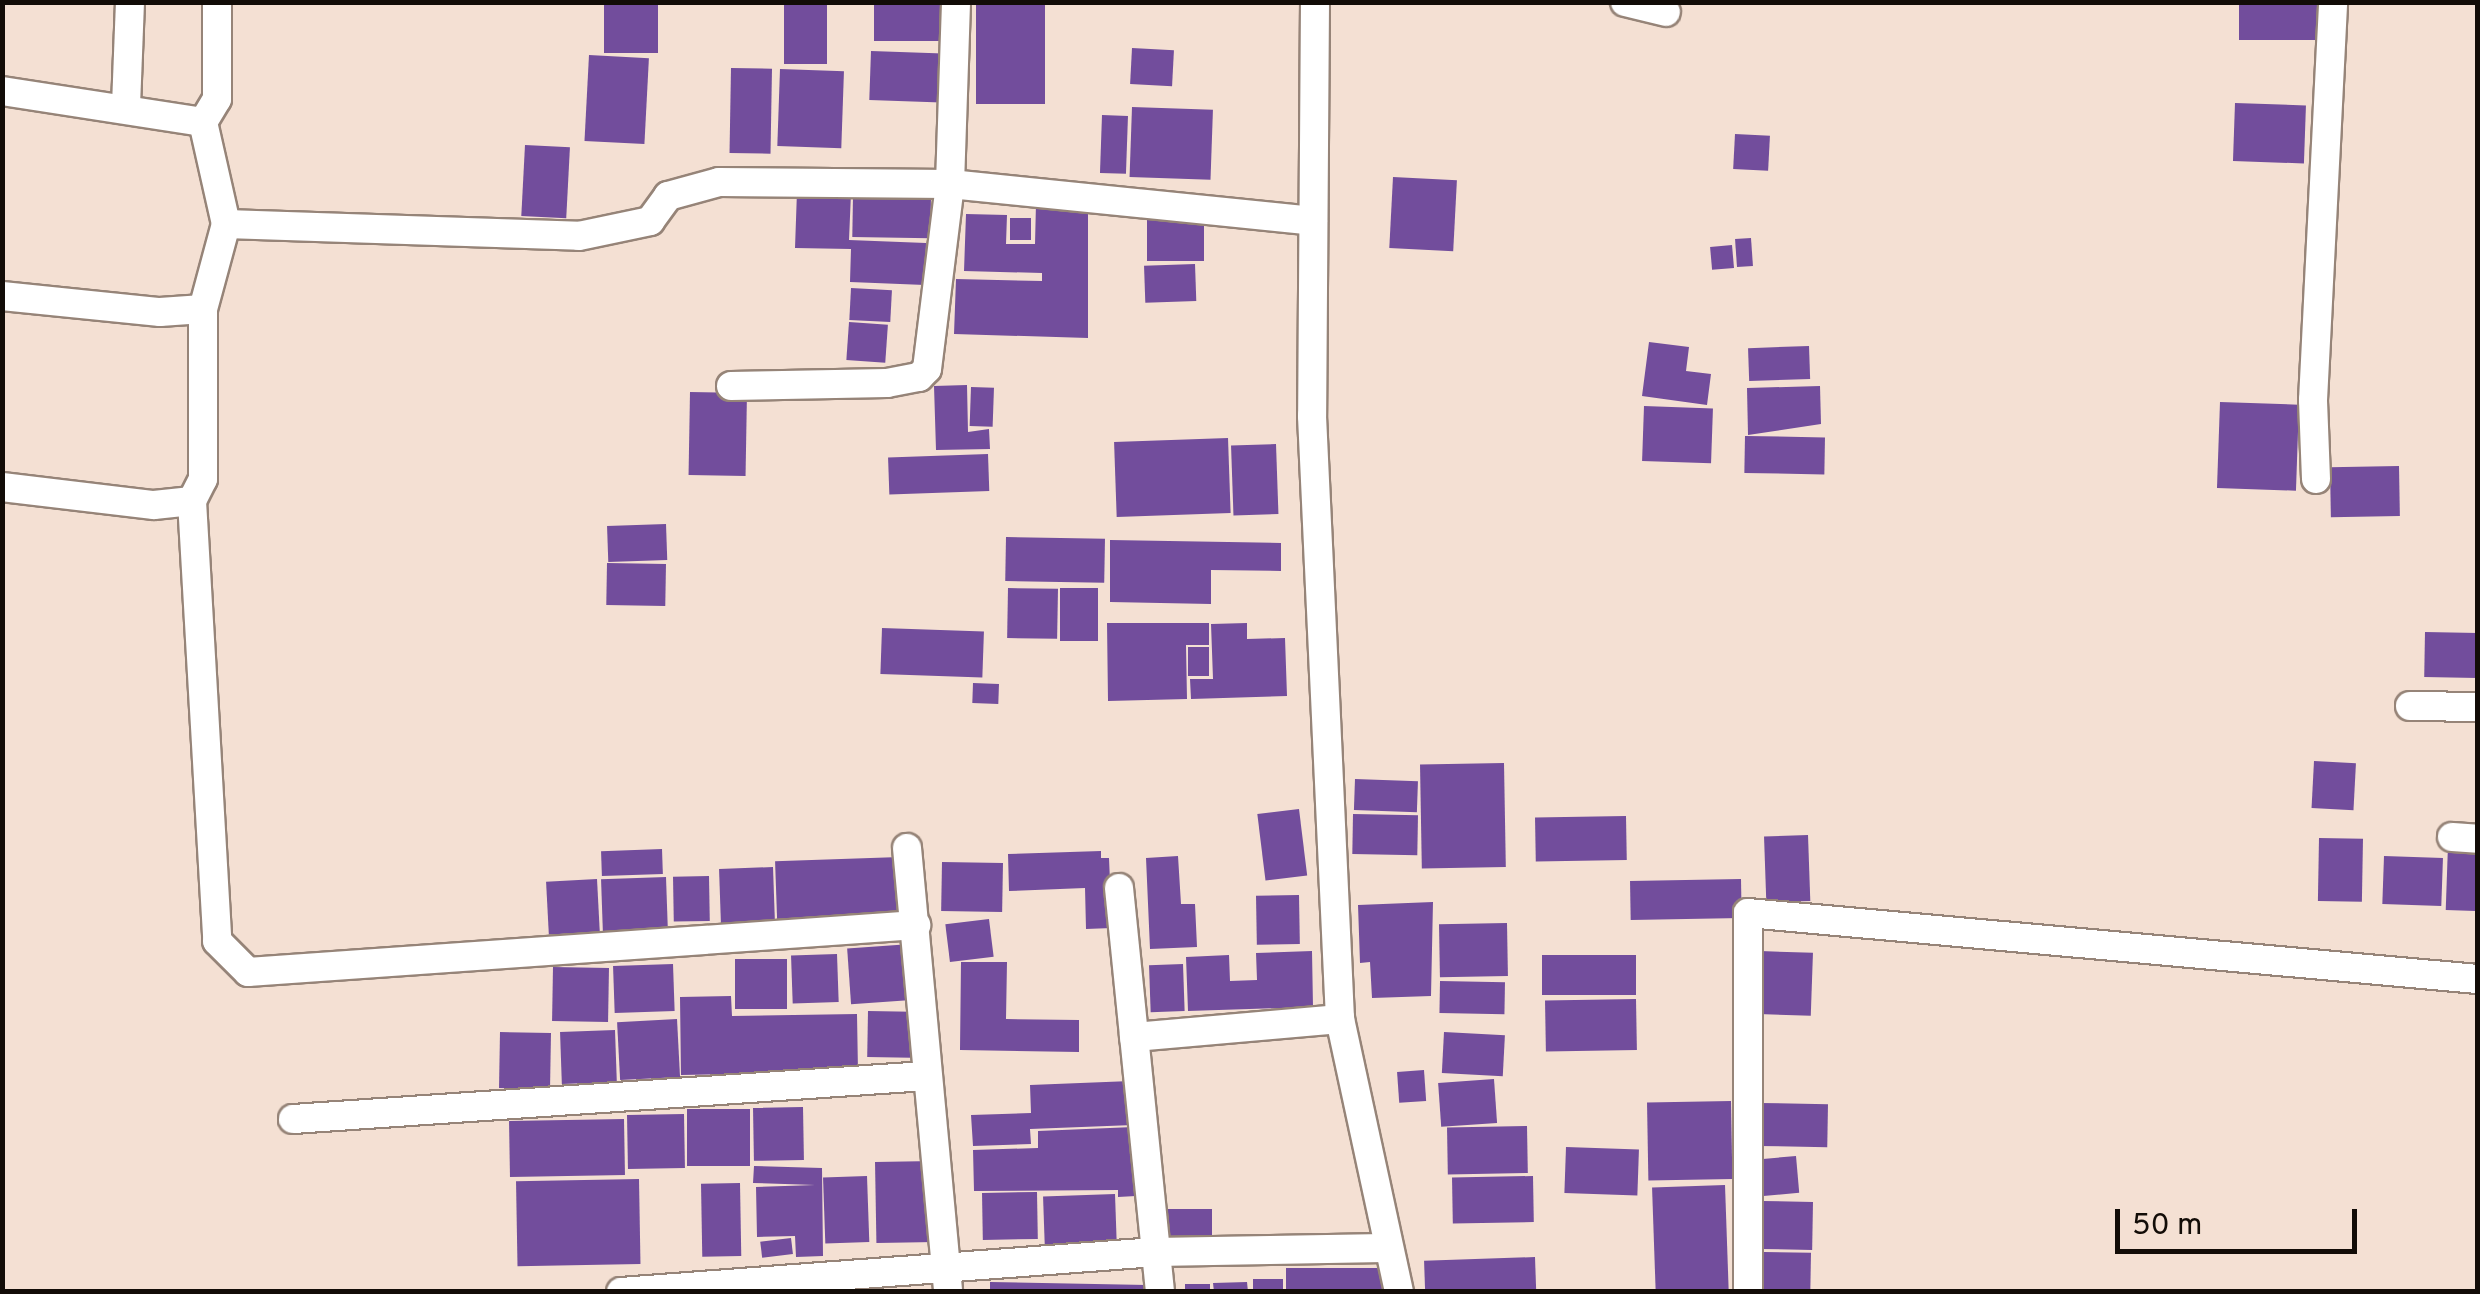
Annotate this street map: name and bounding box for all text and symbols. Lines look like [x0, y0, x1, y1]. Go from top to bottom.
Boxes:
scale bar [2120, 1189, 2362, 1251]
text: 50 m [2132, 1208, 2202, 1245]

